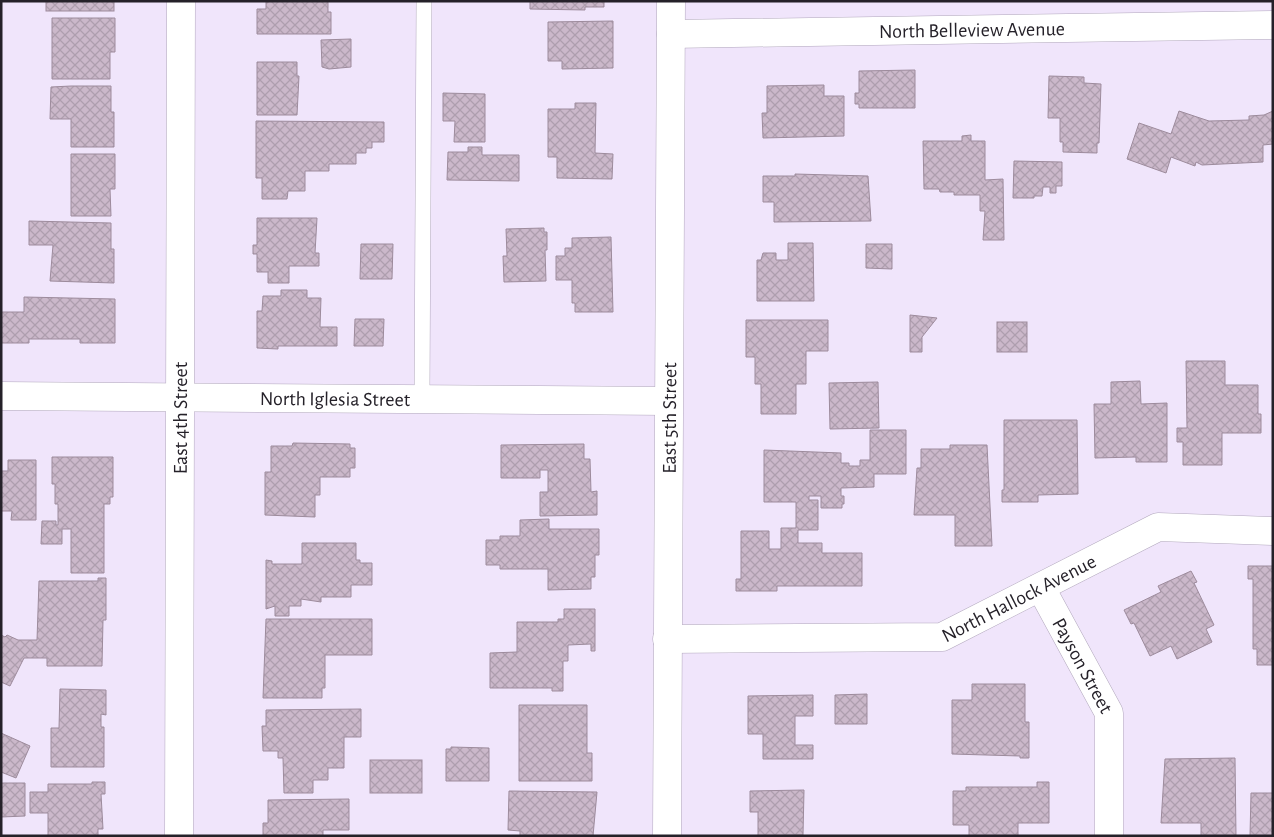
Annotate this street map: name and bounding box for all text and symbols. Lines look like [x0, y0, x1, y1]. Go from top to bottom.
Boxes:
street label: North Belleview Avenue [879, 19, 1065, 42]
street label: East 4th Street [171, 361, 191, 474]
street label: East 5th Street [660, 362, 680, 474]
street label: North Iglesia Street [260, 389, 411, 410]
street label: North Hallock Avenue [939, 551, 1099, 646]
street label: Payson Street [1048, 615, 1116, 717]

